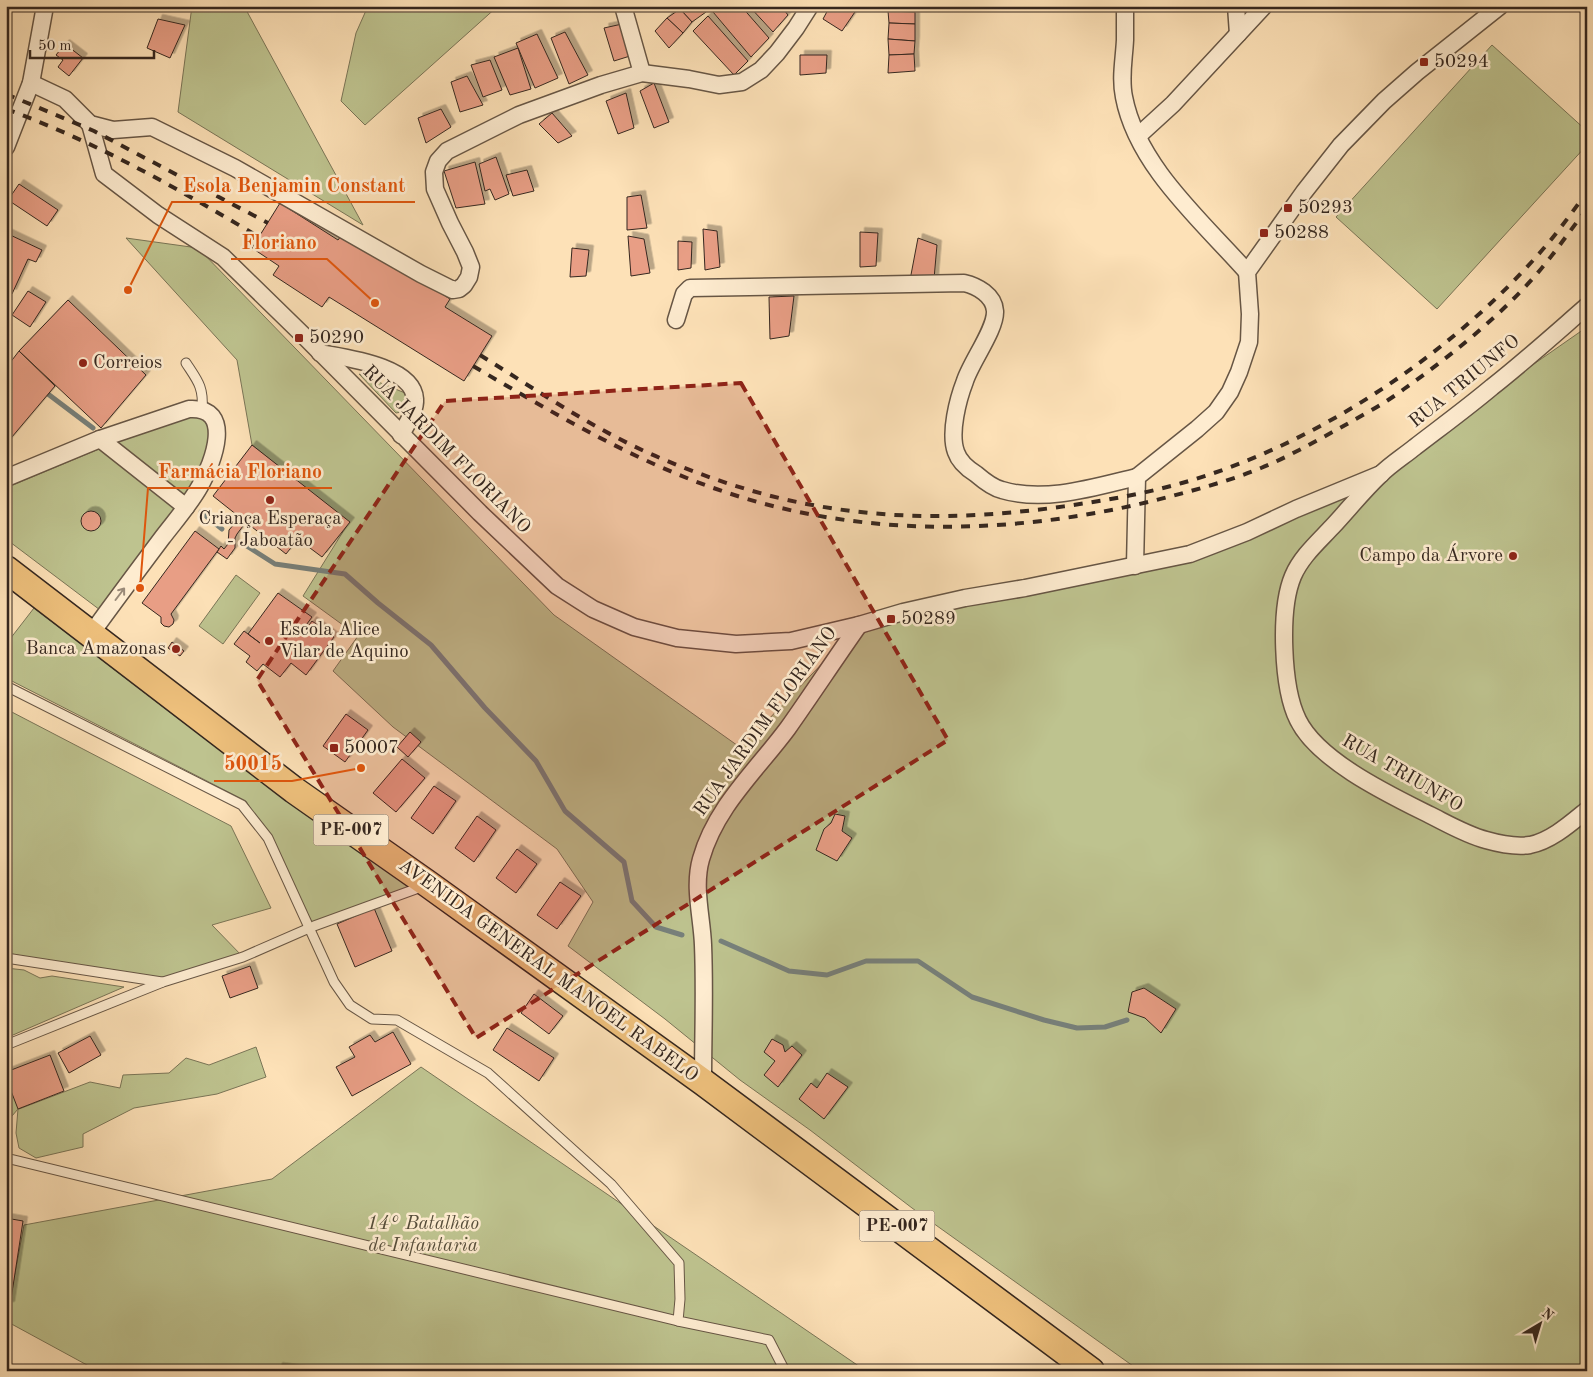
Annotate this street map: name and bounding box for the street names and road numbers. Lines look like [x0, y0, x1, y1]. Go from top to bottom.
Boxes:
street label: RUA TRIUNFO [1406, 332, 1524, 432]
street label: RUA JARDIM FLORIANO [358, 362, 534, 538]
street label: RUA JARDIM FLORIANO [691, 624, 841, 820]
street label: RUA TRIUNFO [1338, 732, 1466, 816]
road number: PE-007 [314, 814, 388, 846]
street label: AVENIDA GENERAL MANOEL RABELO [395, 856, 701, 1086]
road number: PE-007 [860, 1210, 934, 1242]

